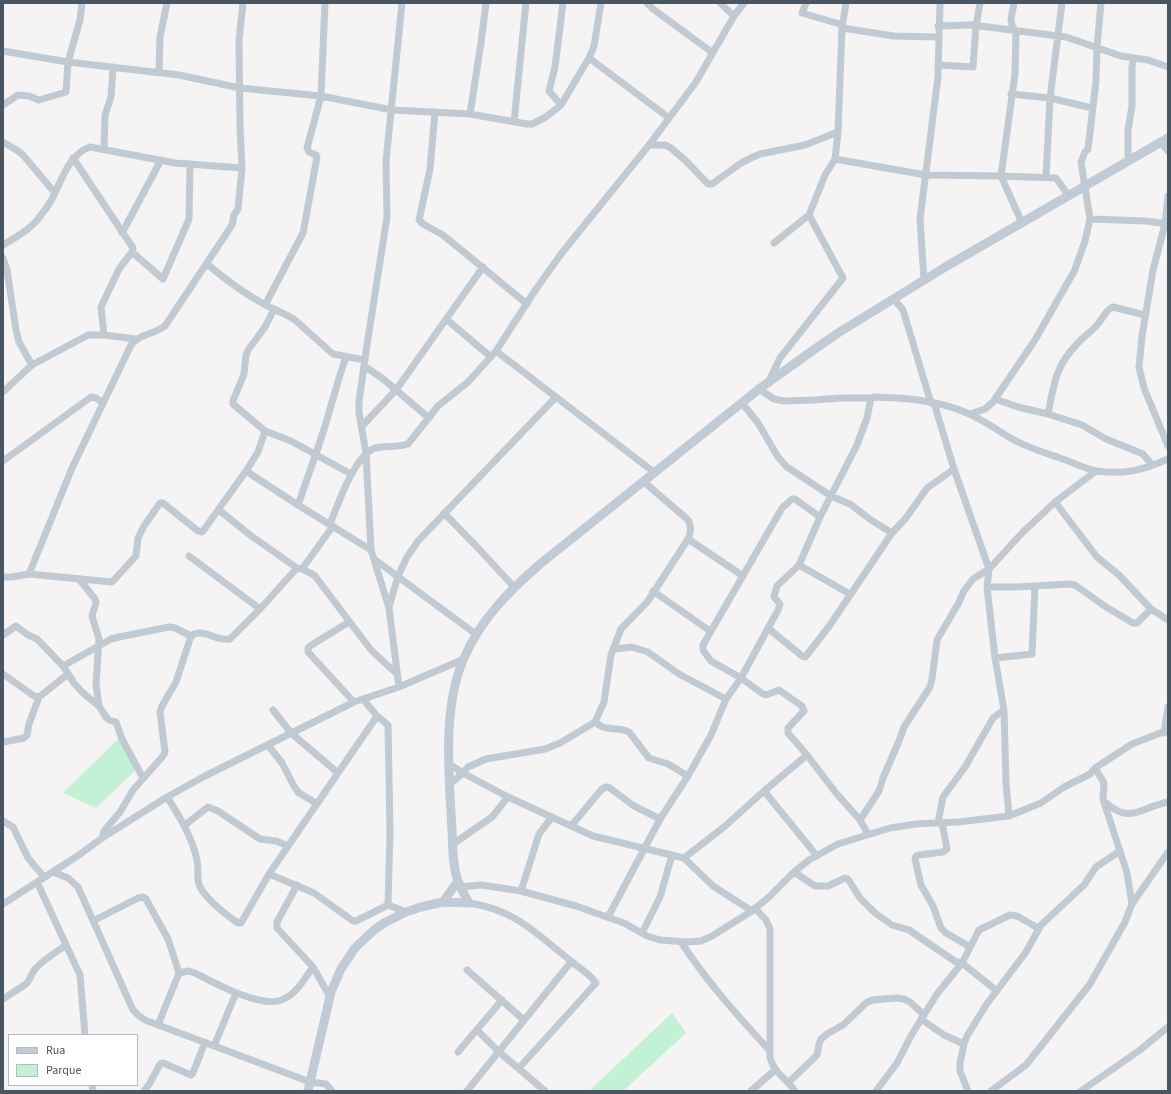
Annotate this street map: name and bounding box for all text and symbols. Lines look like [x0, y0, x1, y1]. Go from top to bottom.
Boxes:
legend [8, 1034, 138, 1086]
text: Rua [46, 1042, 65, 1059]
text: Parque [46, 1062, 82, 1079]

